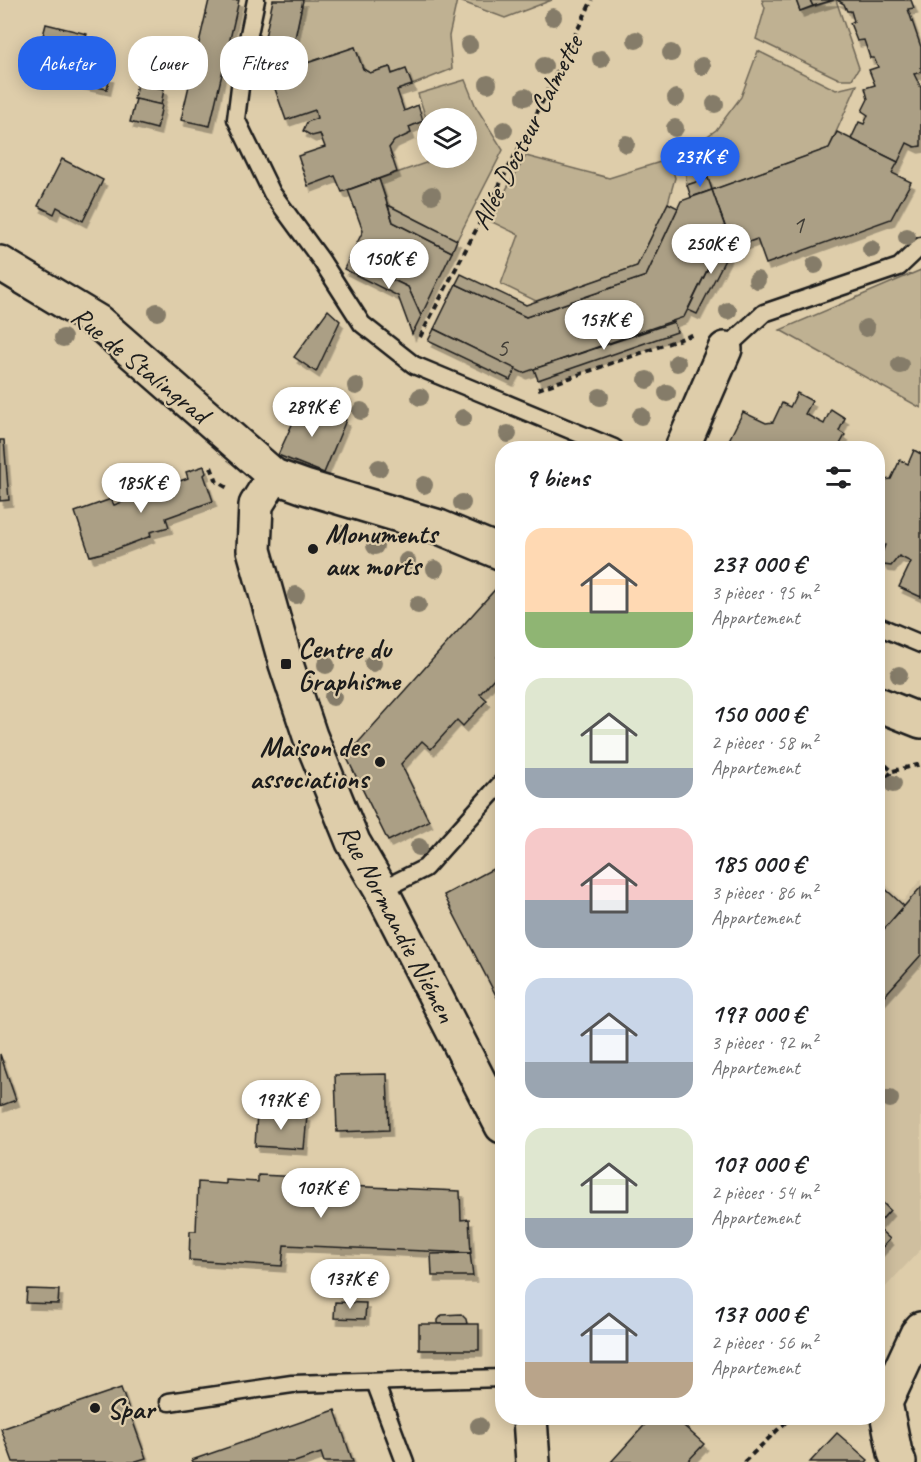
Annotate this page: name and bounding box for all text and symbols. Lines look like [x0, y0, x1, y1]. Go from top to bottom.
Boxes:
street label: Allée Docteur Calmette [462, 28, 591, 235]
chip: Acheter [18, 36, 116, 90]
chip: Louer [128, 36, 208, 90]
chip: Filtres [220, 36, 308, 90]
map controls [417, 108, 477, 168]
button: layers [417, 108, 477, 168]
pin: 237K € [651, 137, 749, 188]
text: 237K € [675, 144, 725, 169]
house number: 1 [792, 208, 805, 241]
pin: 250K € [662, 224, 760, 275]
text: 250K € [686, 231, 736, 256]
pin: 150K € [340, 239, 438, 290]
text: 150K € [364, 246, 414, 271]
street label: Rue de Stalingrad [65, 298, 220, 433]
pin: 157K € [555, 300, 653, 351]
text: 157K € [579, 307, 629, 332]
house number: 5 [496, 331, 509, 364]
pin: 289K € [263, 387, 361, 438]
text: 289K € [287, 394, 337, 419]
text: 9 biens [525, 461, 589, 494]
icon: filters [822, 461, 855, 494]
pin: 185K € [92, 463, 190, 514]
text: 185K € [116, 470, 166, 495]
place label: Monuments aux morts [325, 516, 440, 583]
marker: Monuments aux morts [306, 542, 320, 556]
text: 237 000 € [711, 547, 805, 580]
icon: home [573, 552, 645, 624]
text: 3 pièces · 95 m² [711, 580, 817, 605]
text: Appartement [711, 605, 800, 630]
place label: Centre du Graphisme [298, 631, 402, 698]
marker: Centre du Graphisme [279, 657, 293, 671]
text: 150 000 € [711, 697, 805, 730]
icon: home [573, 702, 645, 774]
place label: Maison des associations [250, 729, 371, 796]
text: 2 pièces · 58 m² [711, 730, 817, 755]
marker: Maison des associations [373, 755, 387, 769]
text: Appartement [711, 755, 800, 780]
street label: Rue Normandie Niémen [331, 818, 465, 1029]
text: 185 000 € [711, 847, 805, 880]
icon: home [573, 852, 645, 924]
text: 3 pièces · 86 m² [711, 880, 817, 905]
text: Appartement [711, 905, 800, 930]
text: 197 000 € [711, 997, 805, 1030]
icon: home [573, 1002, 645, 1074]
text: 3 pièces · 92 m² [711, 1030, 817, 1055]
text: Appartement [711, 1055, 800, 1080]
pin: 197K € [232, 1080, 330, 1131]
text: 197K € [256, 1087, 306, 1112]
text: 107 000 € [711, 1147, 805, 1180]
icon: home [573, 1152, 645, 1224]
pin: 107K € [272, 1168, 370, 1219]
text: 107K € [296, 1175, 346, 1200]
text: 2 pièces · 54 m² [711, 1180, 817, 1205]
text: Appartement [711, 1205, 800, 1230]
pin: 137K € [301, 1259, 399, 1310]
text: 137K € [325, 1266, 375, 1291]
text: 137 000 € [711, 1297, 805, 1330]
icon: home [573, 1302, 645, 1374]
text: 2 pièces · 56 m² [711, 1330, 817, 1355]
text: Appartement [711, 1355, 800, 1380]
place label: Spar [107, 1391, 157, 1426]
marker: Spar [88, 1401, 102, 1415]

